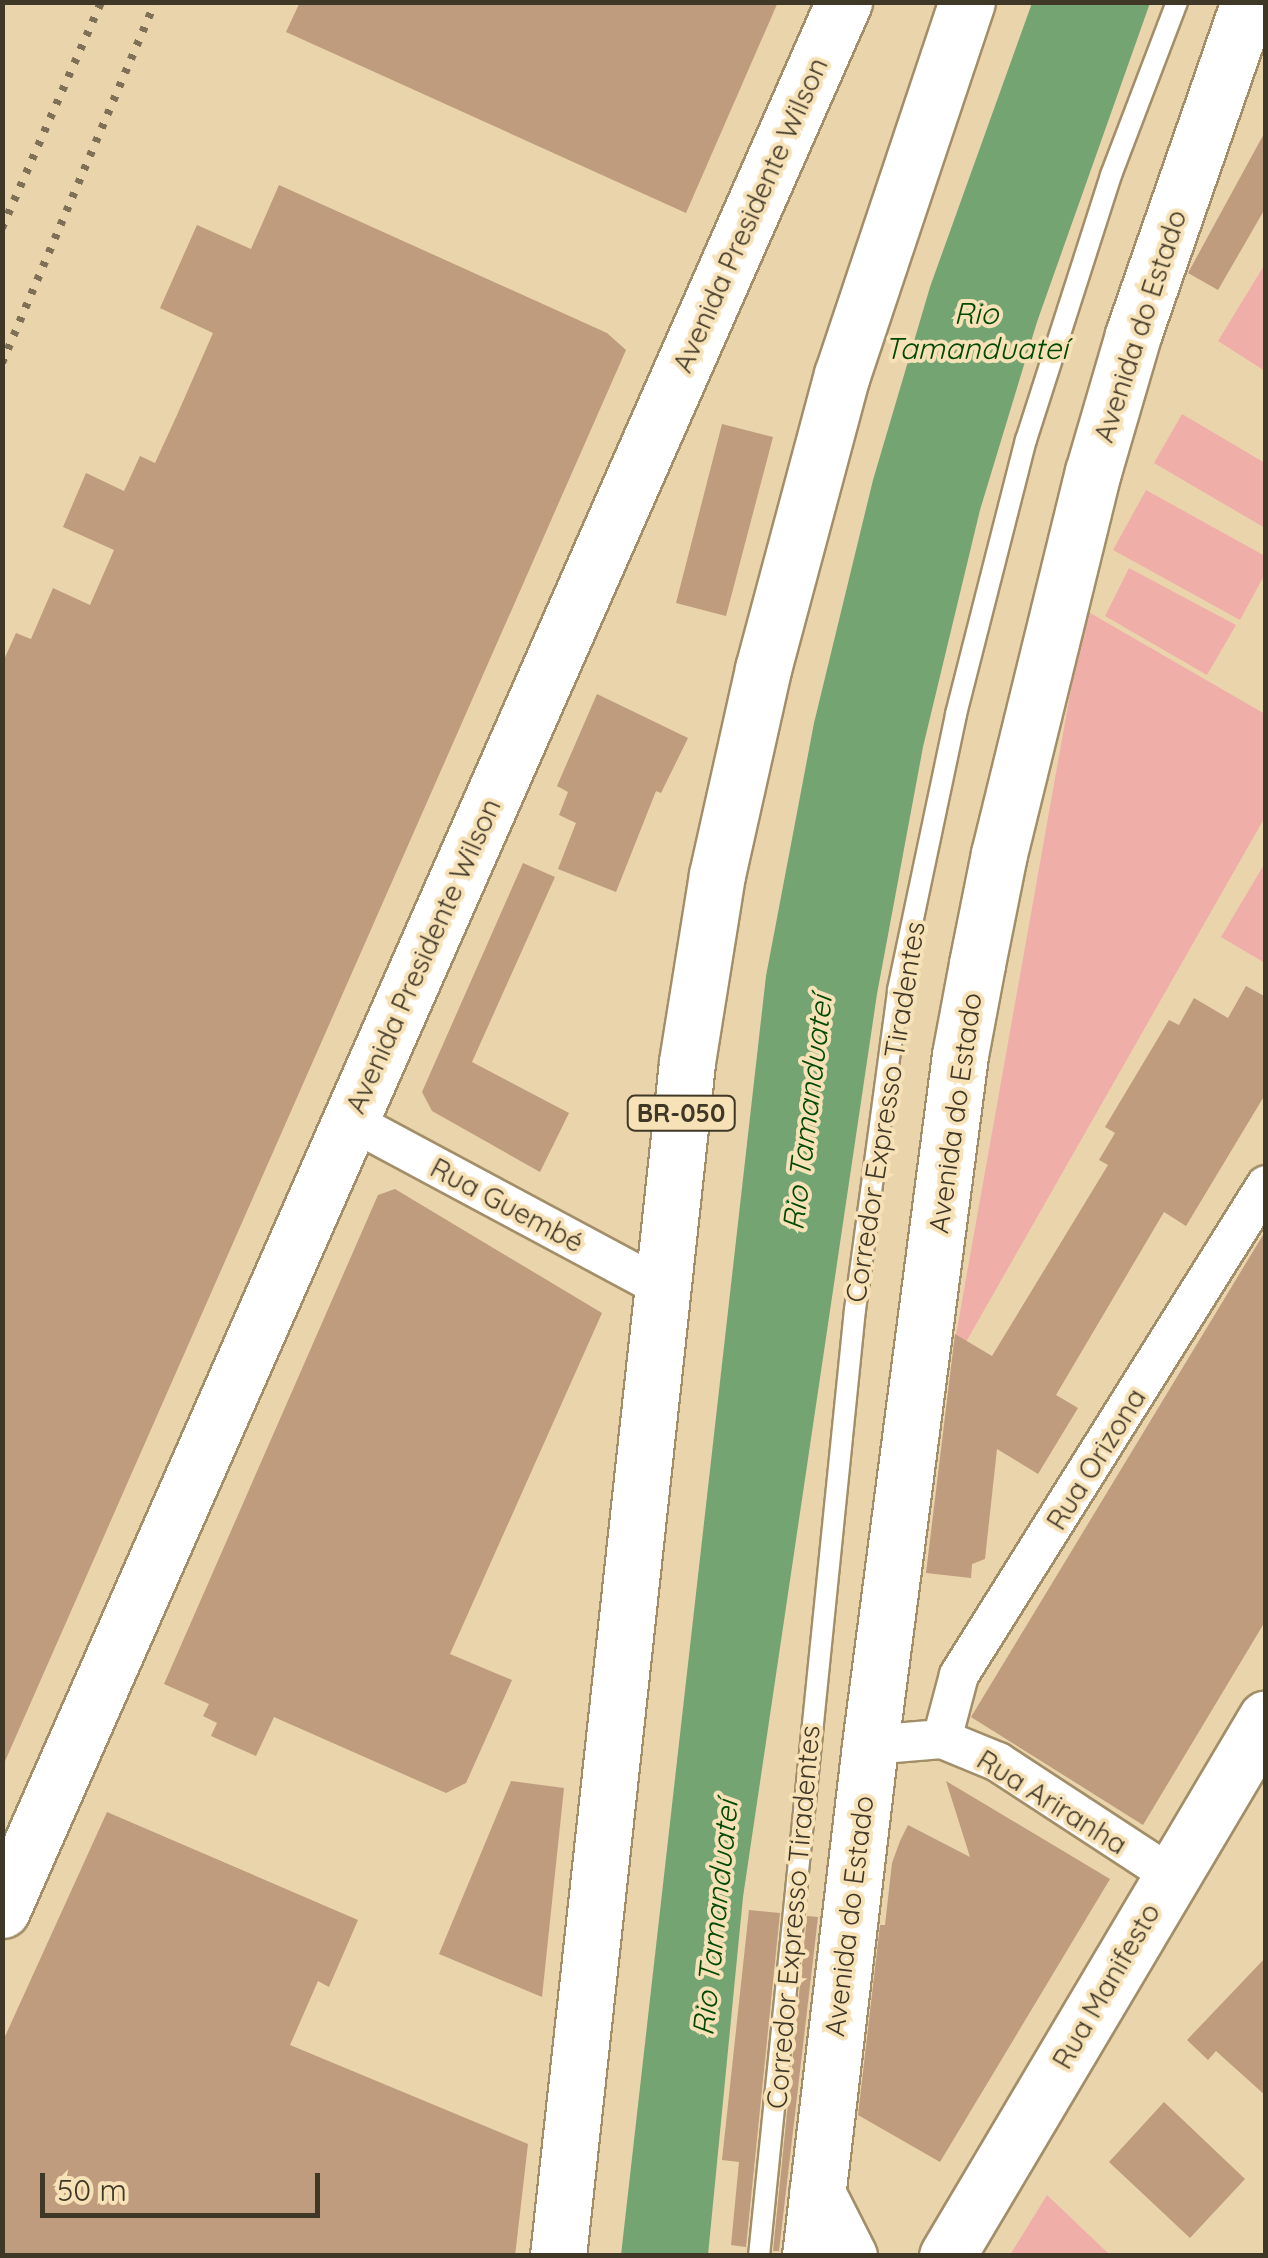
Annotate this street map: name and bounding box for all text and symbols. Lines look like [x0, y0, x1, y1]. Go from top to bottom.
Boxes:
street label: Avenida Presidente Wilson [665, 52, 835, 378]
street label: Avenida do Estado [1087, 206, 1193, 446]
water label: Rio Tamanduateí [884, 295, 1068, 366]
street label: Avenida Presidente Wilson [338, 793, 508, 1119]
street label: Corredor Expresso Tiradentes [838, 919, 932, 1305]
street label: Avenida do Estado [921, 991, 989, 1235]
water label: Rio Tamanduateí [775, 994, 839, 1232]
road number: BR-050 [626, 1093, 736, 1133]
street label: Rua Guembé [425, 1151, 589, 1259]
street label: Rua Orizona [1039, 1382, 1153, 1536]
street label: Corredor Expresso Tiradentes [759, 1724, 827, 2110]
street label: Rua Ariranha [971, 1743, 1133, 1861]
street label: Avenida do Estado [818, 1794, 880, 2038]
water label: Rio Tamanduateí [685, 1799, 745, 2037]
street label: Rua Manifesto [1045, 1897, 1167, 2075]
scale bar [45, 2153, 325, 2215]
text: 50 m [57, 2171, 127, 2209]

